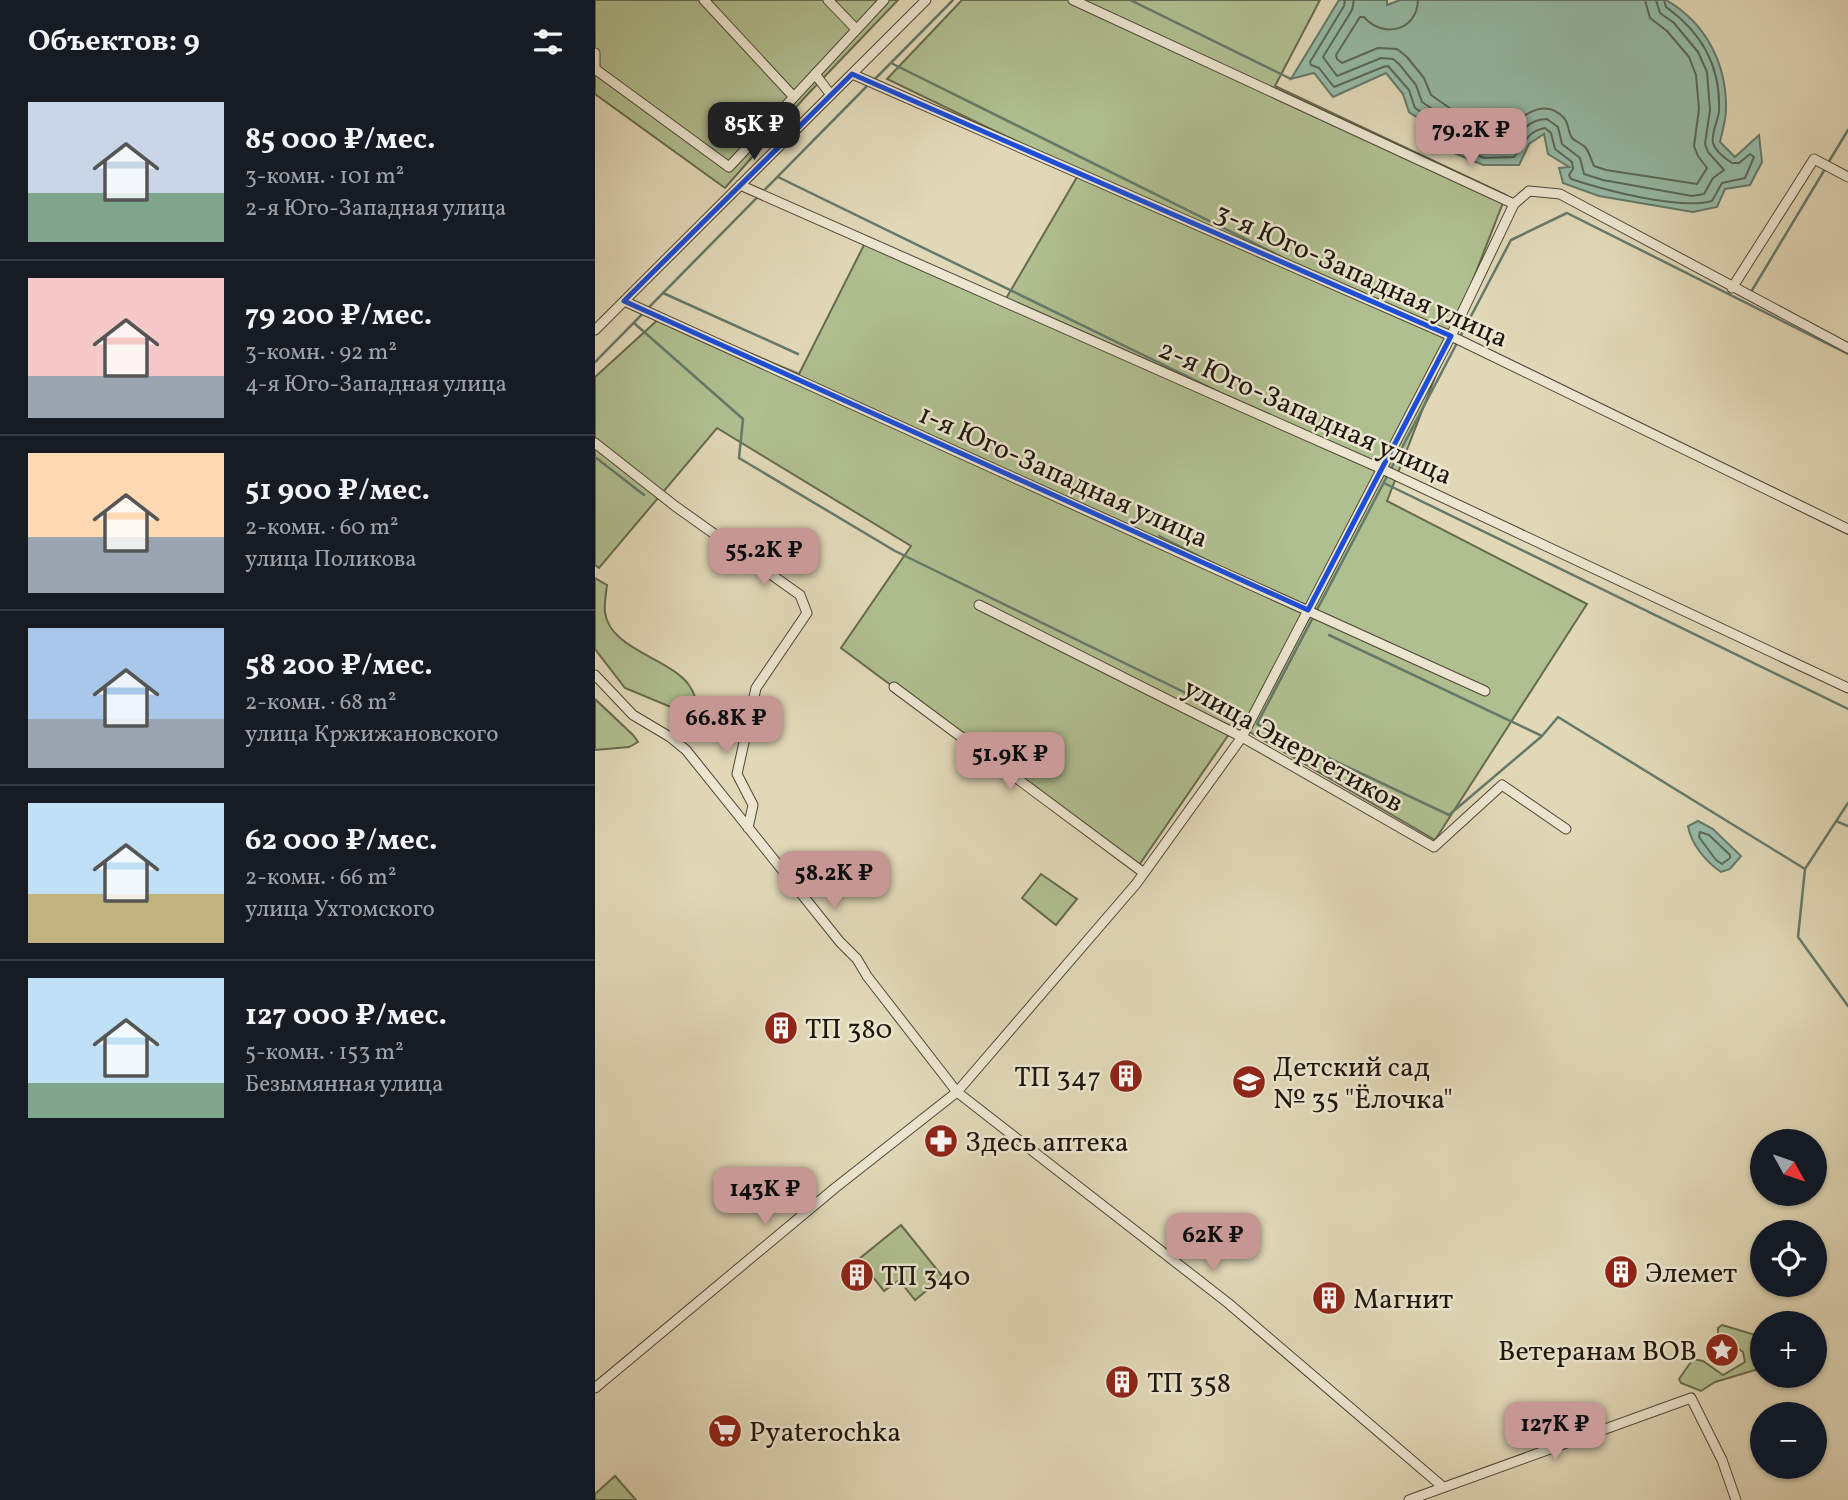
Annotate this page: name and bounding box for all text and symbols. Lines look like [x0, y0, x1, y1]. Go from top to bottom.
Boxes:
text: Объектов: 9 [28, 21, 200, 63]
icon: filters [529, 23, 567, 61]
pin: 85K ₽ [705, 102, 803, 162]
pin: 79.2K ₽ [1406, 108, 1536, 168]
text: 85K ₽ [724, 109, 784, 141]
text: 79.2K ₽ [1432, 115, 1510, 147]
text: 85 000 ₽/мес. [245, 119, 436, 161]
icon: home [84, 130, 168, 214]
text: 3-комн. · 101 m² [245, 161, 404, 193]
text: 2-я Юго-Западная улица [245, 193, 506, 225]
street label: 3-я Юго-Западная улица [1208, 194, 1514, 359]
text: 79 200 ₽/мес. [245, 295, 432, 337]
icon: home [84, 306, 168, 390]
street label: 2-я Юго-Западная улица [1152, 331, 1458, 496]
text: 3-комн. · 92 m² [245, 337, 397, 369]
text: 4-я Юго-Западная улица [245, 369, 507, 401]
street label: 1-я Юго-Западная улица [912, 396, 1214, 559]
text: 51 900 ₽/мес. [245, 470, 430, 512]
icon: home [84, 481, 168, 565]
text: 2-комн. · 60 m² [245, 512, 399, 544]
pin: 55.2K ₽ [699, 528, 829, 588]
text: 55.2K ₽ [725, 535, 803, 567]
text: улица Поликова [245, 544, 417, 576]
text: 58 200 ₽/мес. [245, 645, 433, 687]
icon: home [84, 656, 168, 740]
street label: улица Энергетиков [1175, 669, 1410, 823]
text: 2-комн. · 68 m² [245, 687, 396, 719]
pin: 66.8K ₽ [661, 696, 791, 756]
text: 66.8K ₽ [685, 703, 767, 735]
text: улица Кржижановского [245, 719, 498, 751]
pin: 51.9K ₽ [945, 732, 1075, 792]
text: 51.9K ₽ [972, 739, 1048, 771]
text: 62 000 ₽/мес. [245, 820, 437, 862]
icon: home [84, 831, 168, 915]
pin: 58.2K ₽ [769, 852, 899, 911]
text: 58.2K ₽ [795, 858, 873, 890]
text: 2-комн. · 66 m² [245, 862, 396, 894]
text: улица Ухтомского [245, 894, 435, 926]
text: 127 000 ₽/мес. [245, 995, 447, 1037]
icon: home [84, 1006, 168, 1090]
building icon: ТП 380 [762, 1009, 800, 1047]
place label: ТП 380 [805, 1011, 892, 1050]
text: 5-комн. · 153 m² [245, 1037, 404, 1069]
place label: Детский сад № 35 "Ёлочка" [1273, 1049, 1453, 1120]
building icon: ТП 347 [1107, 1057, 1145, 1095]
place label: ТП 347 [1014, 1059, 1101, 1098]
school or university icon: Детский сад № 35 "Ёлочка" [1230, 1063, 1268, 1101]
text: Безымянная улица [245, 1069, 443, 1101]
pharmacy icon: Здесь аптека [922, 1122, 960, 1160]
place label: Здесь аптека [965, 1124, 1129, 1163]
north arrow [1750, 1129, 1827, 1206]
map controls [1750, 1129, 1827, 1479]
pin: 143K ₽ [708, 1168, 822, 1227]
text: 143K ₽ [729, 1174, 801, 1206]
pin: 62K ₽ [1164, 1214, 1262, 1273]
text: 62K ₽ [1182, 1220, 1244, 1252]
button: locate [1750, 1220, 1827, 1297]
building icon: Элемет [1602, 1253, 1640, 1291]
place label: Элемет [1645, 1255, 1737, 1294]
building icon: ТП 340 [838, 1256, 876, 1294]
place label: ТП 340 [881, 1258, 970, 1297]
building icon: Магнит [1310, 1279, 1348, 1317]
place label: Магнит [1353, 1281, 1453, 1320]
button: + [1750, 1311, 1827, 1388]
place icon: Ветеранам ВОВ [1703, 1331, 1741, 1369]
place label: Ветеранам ВОВ [1498, 1333, 1697, 1372]
building icon: ТП 358 [1103, 1363, 1141, 1401]
place label: ТП 358 [1147, 1365, 1231, 1404]
pin: 127K ₽ [1498, 1402, 1612, 1462]
button: − [1750, 1402, 1827, 1479]
text: 127K ₽ [1521, 1409, 1589, 1441]
supermarket icon: Pyaterochka [706, 1412, 744, 1450]
place label: Pyaterochka [749, 1414, 901, 1453]

